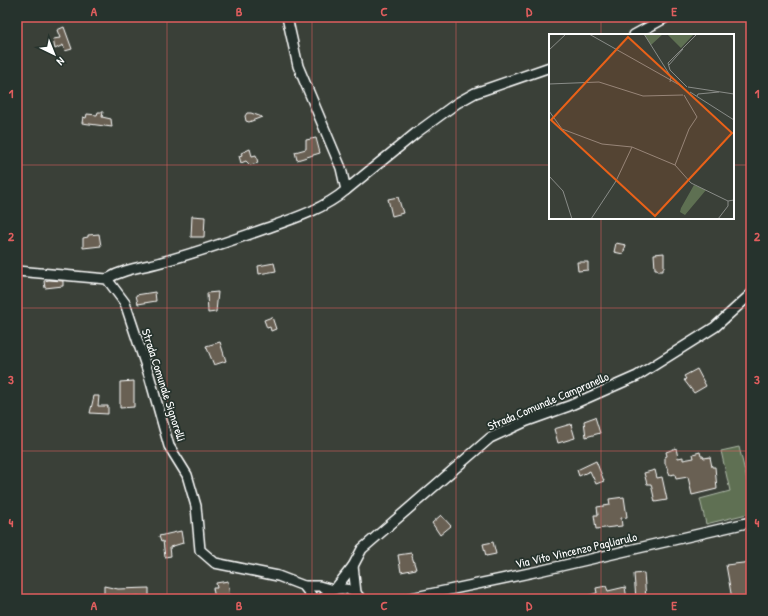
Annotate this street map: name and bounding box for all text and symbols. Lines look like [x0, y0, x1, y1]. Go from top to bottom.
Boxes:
text: A [91, 2, 98, 20]
text: B [236, 2, 243, 20]
text: C [380, 2, 388, 20]
text: D [526, 2, 533, 20]
text: E [671, 2, 677, 20]
north arrow [34, 34, 74, 74]
inset map [549, 34, 734, 219]
text: N [54, 54, 68, 69]
text: 1 [9, 84, 14, 102]
text: 1 [755, 84, 760, 102]
text: 2 [8, 227, 15, 245]
text: 2 [754, 227, 761, 245]
street label: Strada Comunale Signorelli [138, 327, 190, 443]
street label: Strada Comunale Campranello [485, 368, 612, 434]
text: 3 [8, 370, 14, 388]
text: 3 [754, 370, 760, 388]
text: 4 [9, 513, 14, 531]
text: 4 [755, 513, 760, 531]
street label: Via Vito Vincenzo Pagliarulo [514, 528, 639, 572]
text: A [91, 596, 98, 614]
text: B [236, 596, 243, 614]
text: C [380, 596, 388, 614]
text: D [526, 596, 533, 614]
text: E [671, 596, 677, 614]

